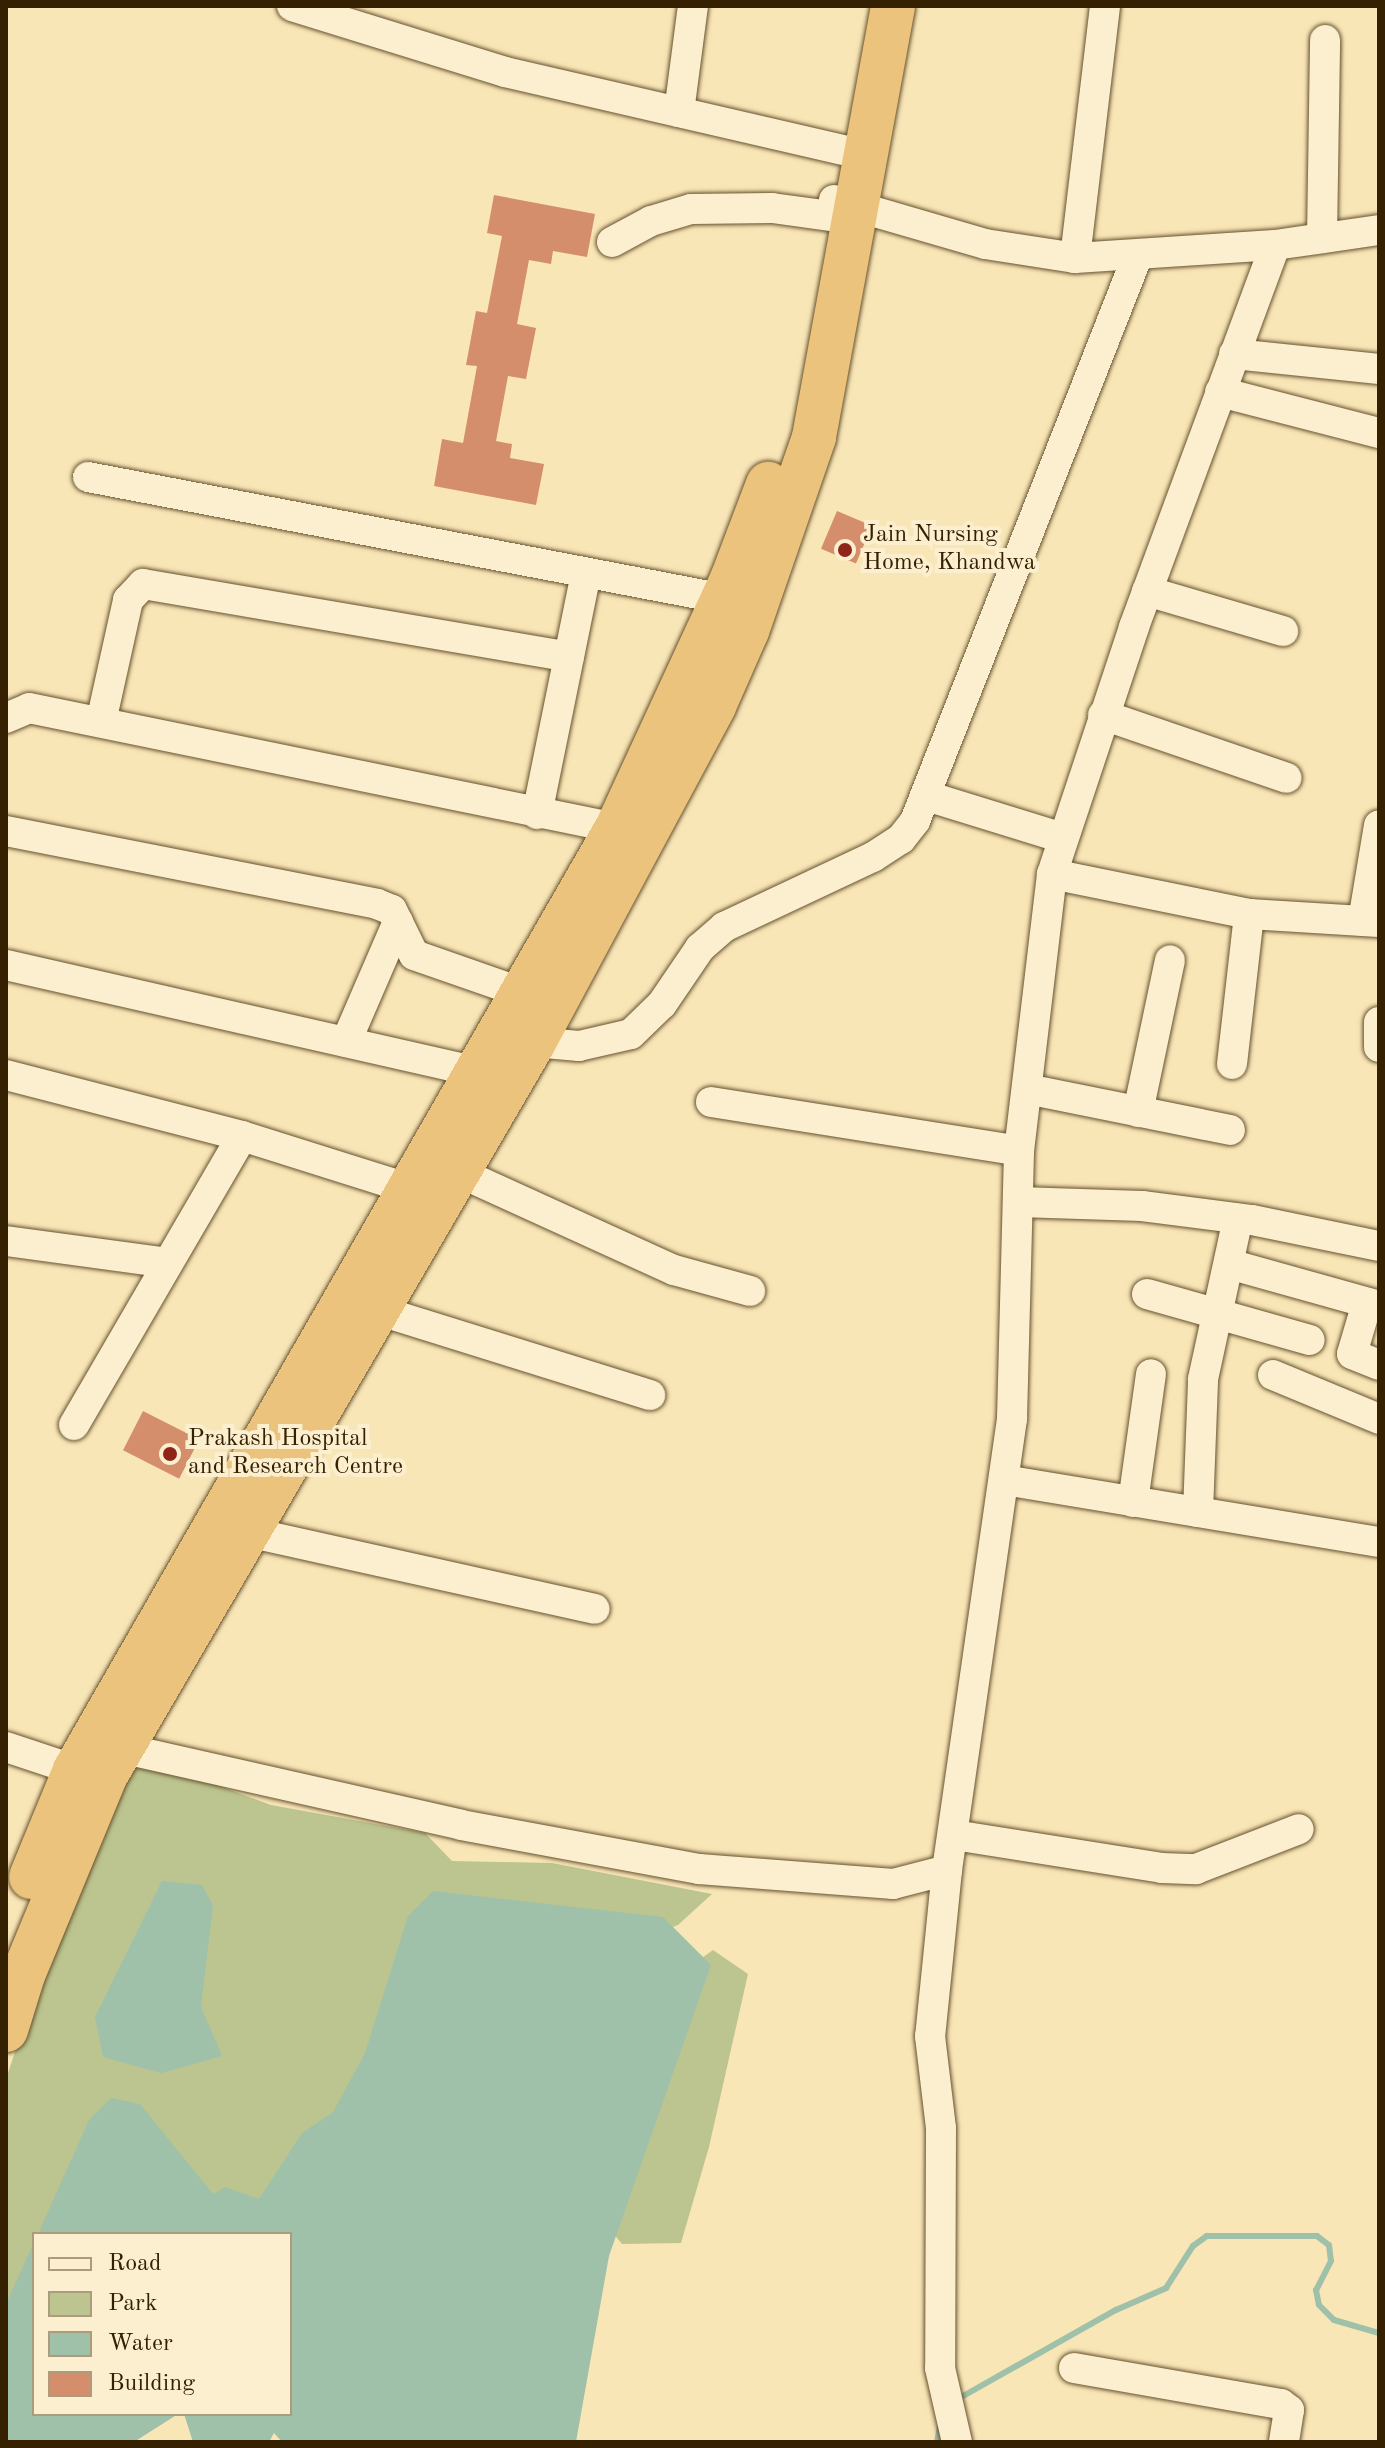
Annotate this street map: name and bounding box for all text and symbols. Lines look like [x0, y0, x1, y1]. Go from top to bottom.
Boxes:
place label: Jain Nursing Home, Khandwa [863, 522, 1036, 578]
marker: Jain Nursing Home, Khandwa [834, 539, 856, 561]
place label: Prakash Hospital and Research Centre [188, 1426, 403, 1482]
marker: Prakash Hospital and Research Centre [159, 1443, 181, 1465]
legend [32, 2232, 292, 2416]
text: Road [108, 2252, 161, 2276]
text: Park [108, 2292, 157, 2316]
text: Water [108, 2332, 173, 2356]
text: Building [108, 2372, 195, 2396]

